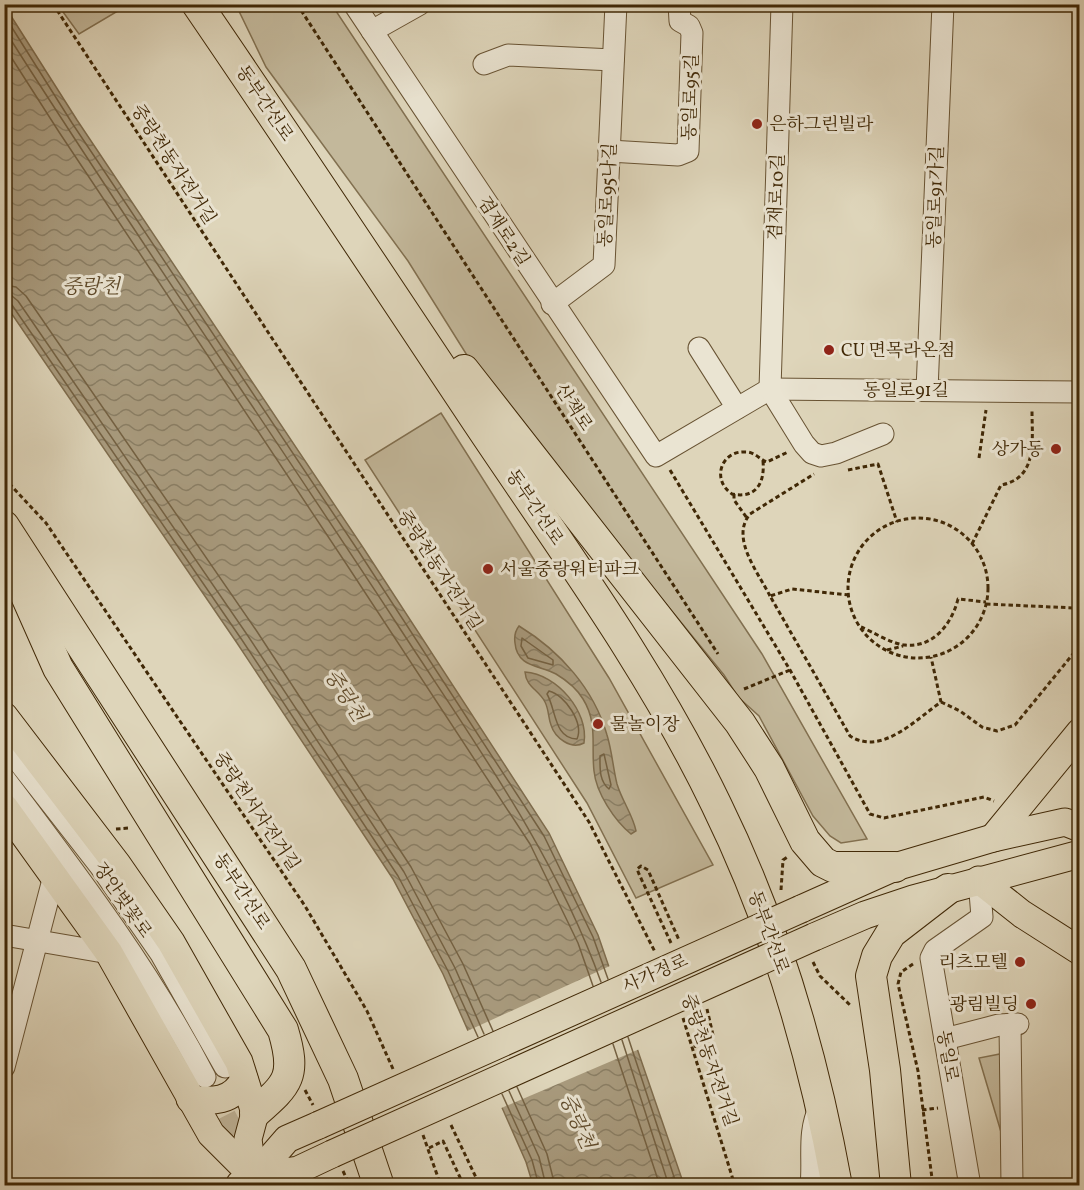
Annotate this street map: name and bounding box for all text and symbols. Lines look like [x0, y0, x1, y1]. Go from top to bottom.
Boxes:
street label: 동일로95길 [677, 53, 706, 141]
street label: 동부간선로 [229, 61, 298, 147]
street label: 중랑천동자전거길 [124, 100, 221, 230]
place label: 은하그린빌라 [769, 113, 874, 138]
marker: 은하그린빌라 [750, 117, 764, 131]
street label: 동일로95나길 [593, 142, 624, 248]
street label: 동일로91가길 [922, 145, 951, 249]
street label: 겸재로10길 [763, 153, 792, 241]
street label: 겸재로2길 [471, 192, 535, 272]
water label: 중랑천 [62, 274, 122, 302]
place label: CU 면목라온점 [841, 339, 955, 364]
marker: CU 면목라온점 [822, 343, 836, 357]
street label: 산책로 [548, 379, 597, 437]
street label: 동일로91길 [863, 379, 949, 404]
place label: 상가동 [992, 438, 1044, 463]
marker: 상가동 [1049, 442, 1063, 456]
street label: 동부간선로 [499, 465, 568, 551]
street label: 중랑천동자전거길 [390, 506, 487, 636]
place label: 서울중랑워터파크 [500, 558, 640, 583]
marker: 서울중랑워터파크 [481, 562, 495, 576]
water label: 중랑천 [317, 664, 373, 729]
place label: 물놀이장 [610, 713, 680, 738]
marker: 물놀이장 [591, 717, 605, 731]
street label: 중랑천서자전거길 [206, 747, 305, 876]
street label: 동부간선로 [207, 849, 275, 935]
street label: 장안벚꽃로 [87, 858, 157, 944]
street label: 동부간선로 [741, 887, 794, 978]
street label: 사가정로 [619, 949, 692, 1000]
place label: 리츠모텔 [938, 951, 1008, 976]
marker: 리츠모텔 [1013, 955, 1027, 969]
street label: 중랑천동자전거길 [674, 991, 743, 1130]
place label: 광림빌딩 [949, 993, 1019, 1018]
marker: 광림빌딩 [1024, 997, 1038, 1011]
street label: 동일로 [930, 1028, 963, 1084]
water label: 중랑천 [552, 1090, 601, 1156]

